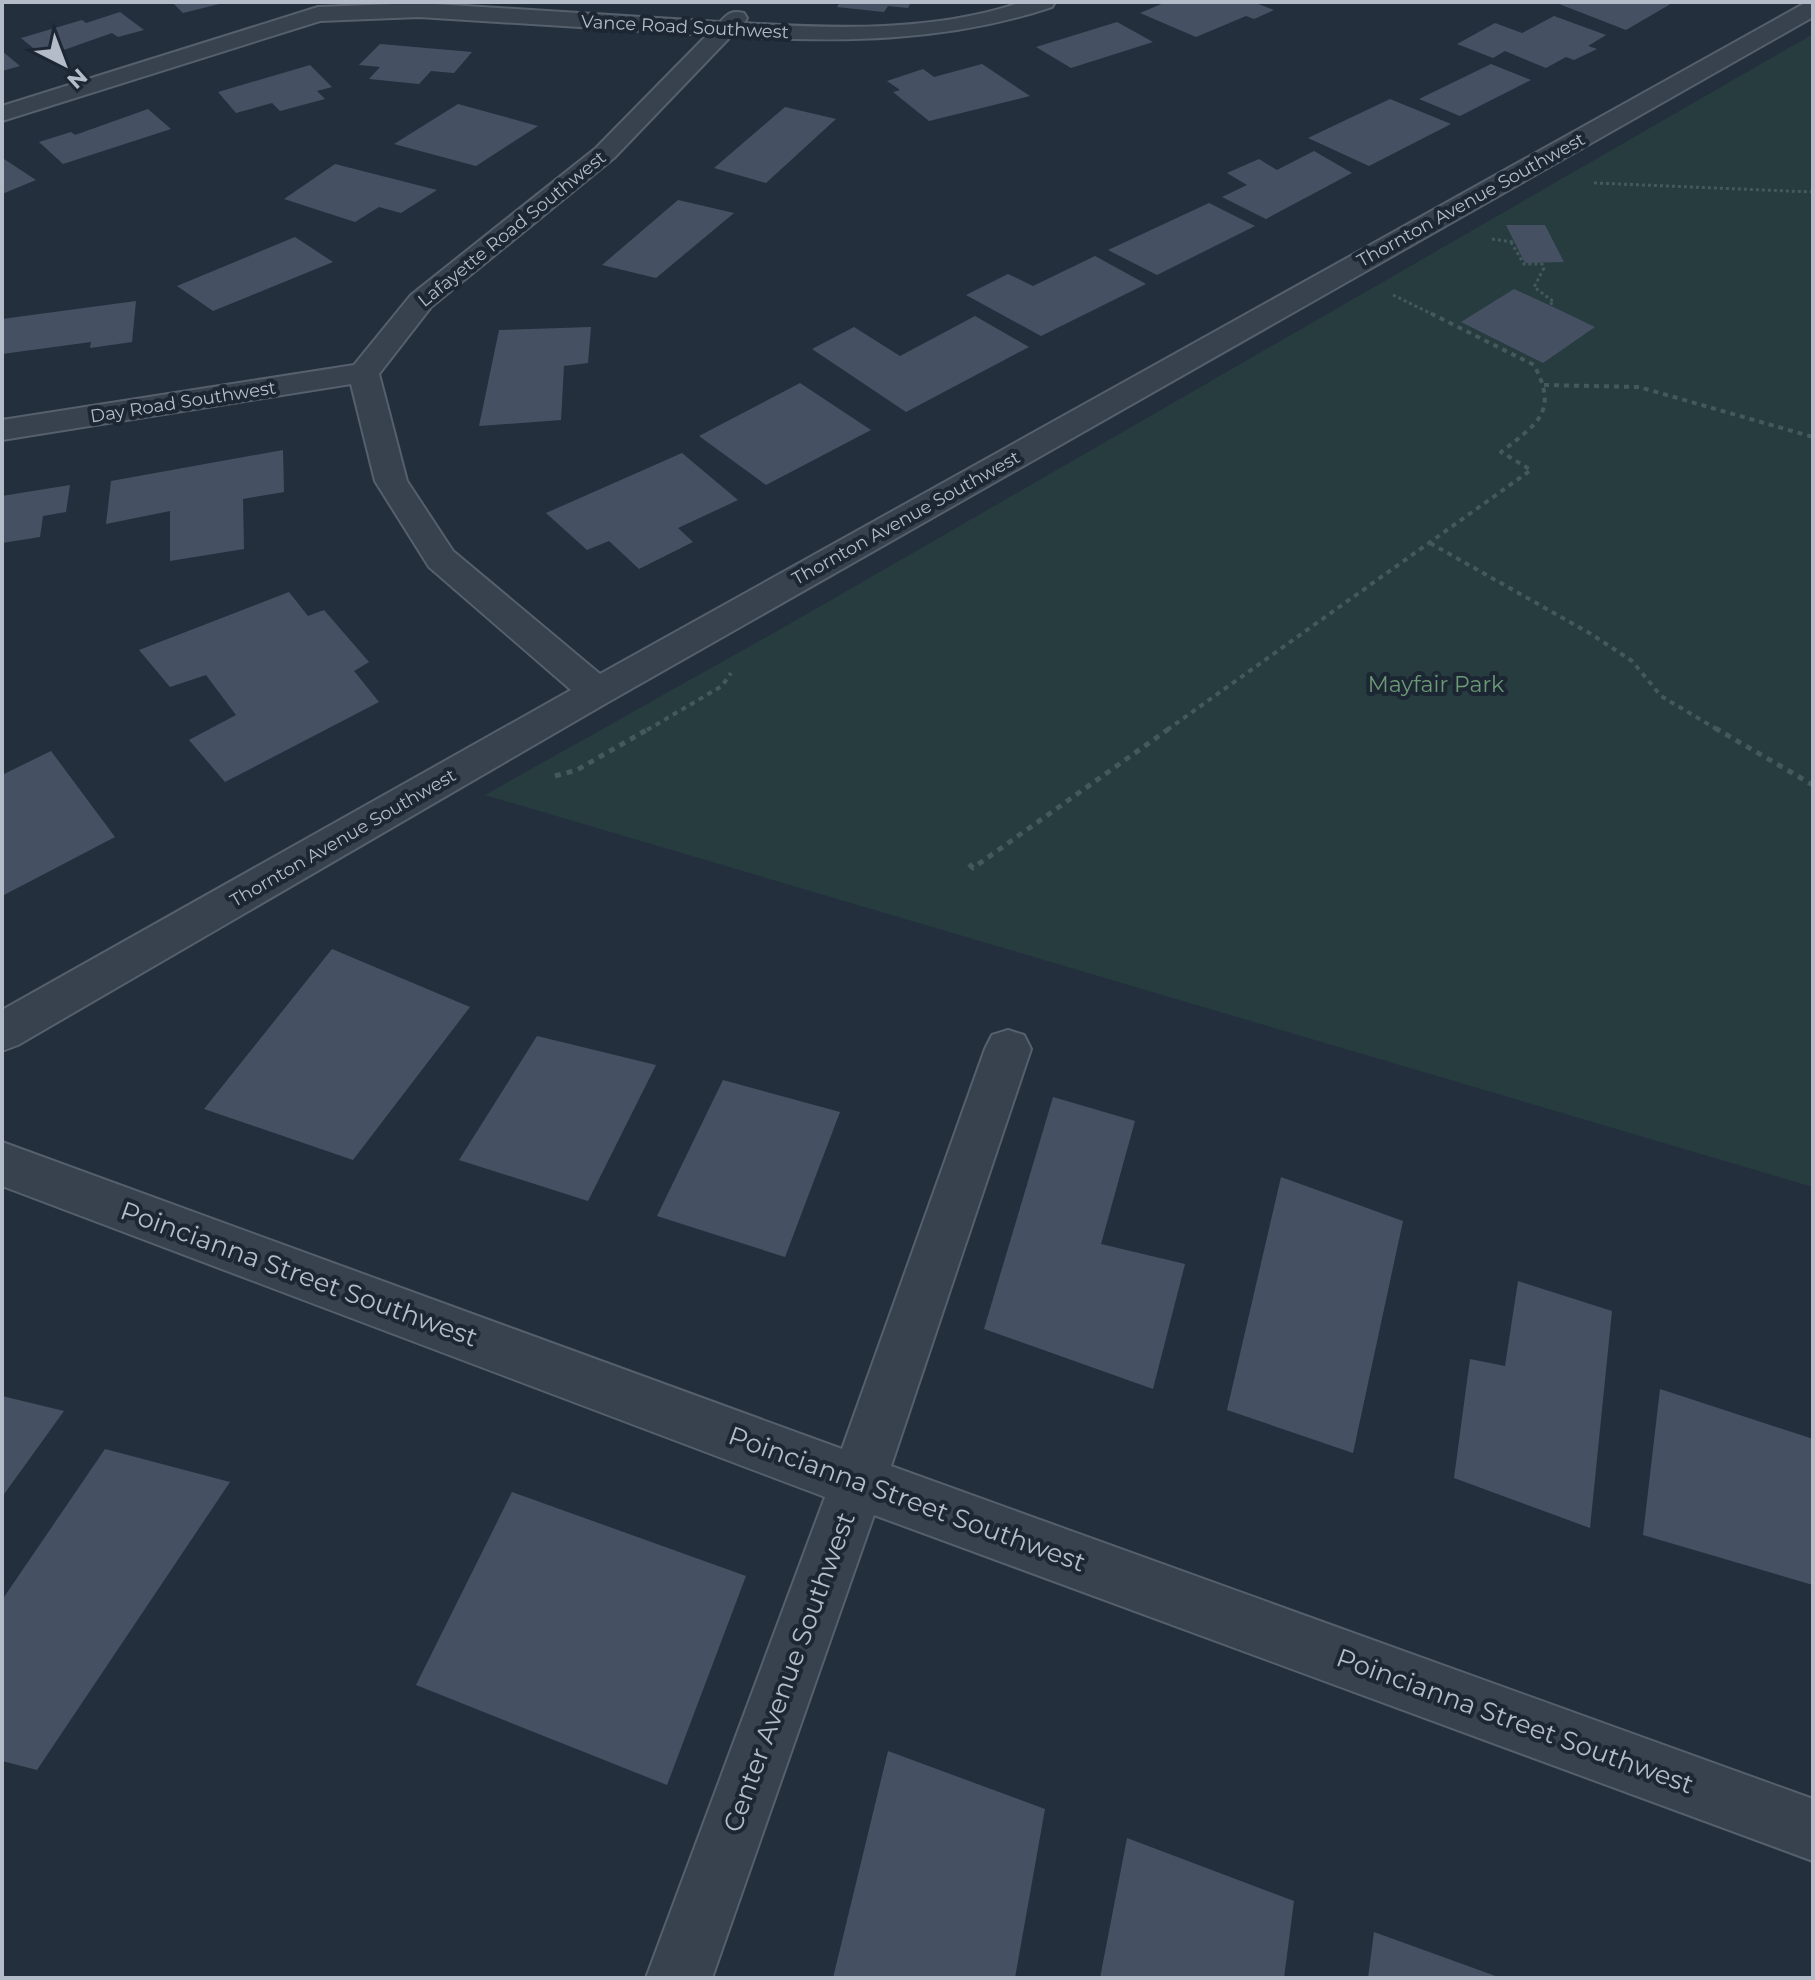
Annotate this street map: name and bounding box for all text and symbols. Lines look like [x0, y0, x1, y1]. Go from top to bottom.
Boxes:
street label: Vance Road Southwest [581, 11, 789, 43]
north arrow [24, 24, 104, 104]
text: N [61, 63, 93, 94]
street label: Thornton Avenue Southwest [1353, 128, 1589, 272]
street label: Lafayette Road Southwest [414, 146, 610, 312]
street label: Day Road Southwest [89, 376, 277, 428]
street label: Thornton Avenue Southwest [788, 446, 1024, 590]
park label: Mayfair Park [1368, 671, 1505, 698]
street label: Thornton Avenue Southwest [226, 764, 460, 912]
street label: Poincianna Street Southwest [116, 1194, 482, 1354]
street label: Poincianna Street Southwest [724, 1419, 1090, 1579]
street label: Center Avenue Southwest [716, 1508, 862, 1836]
street label: Poincianna Street Southwest [1332, 1641, 1698, 1801]

